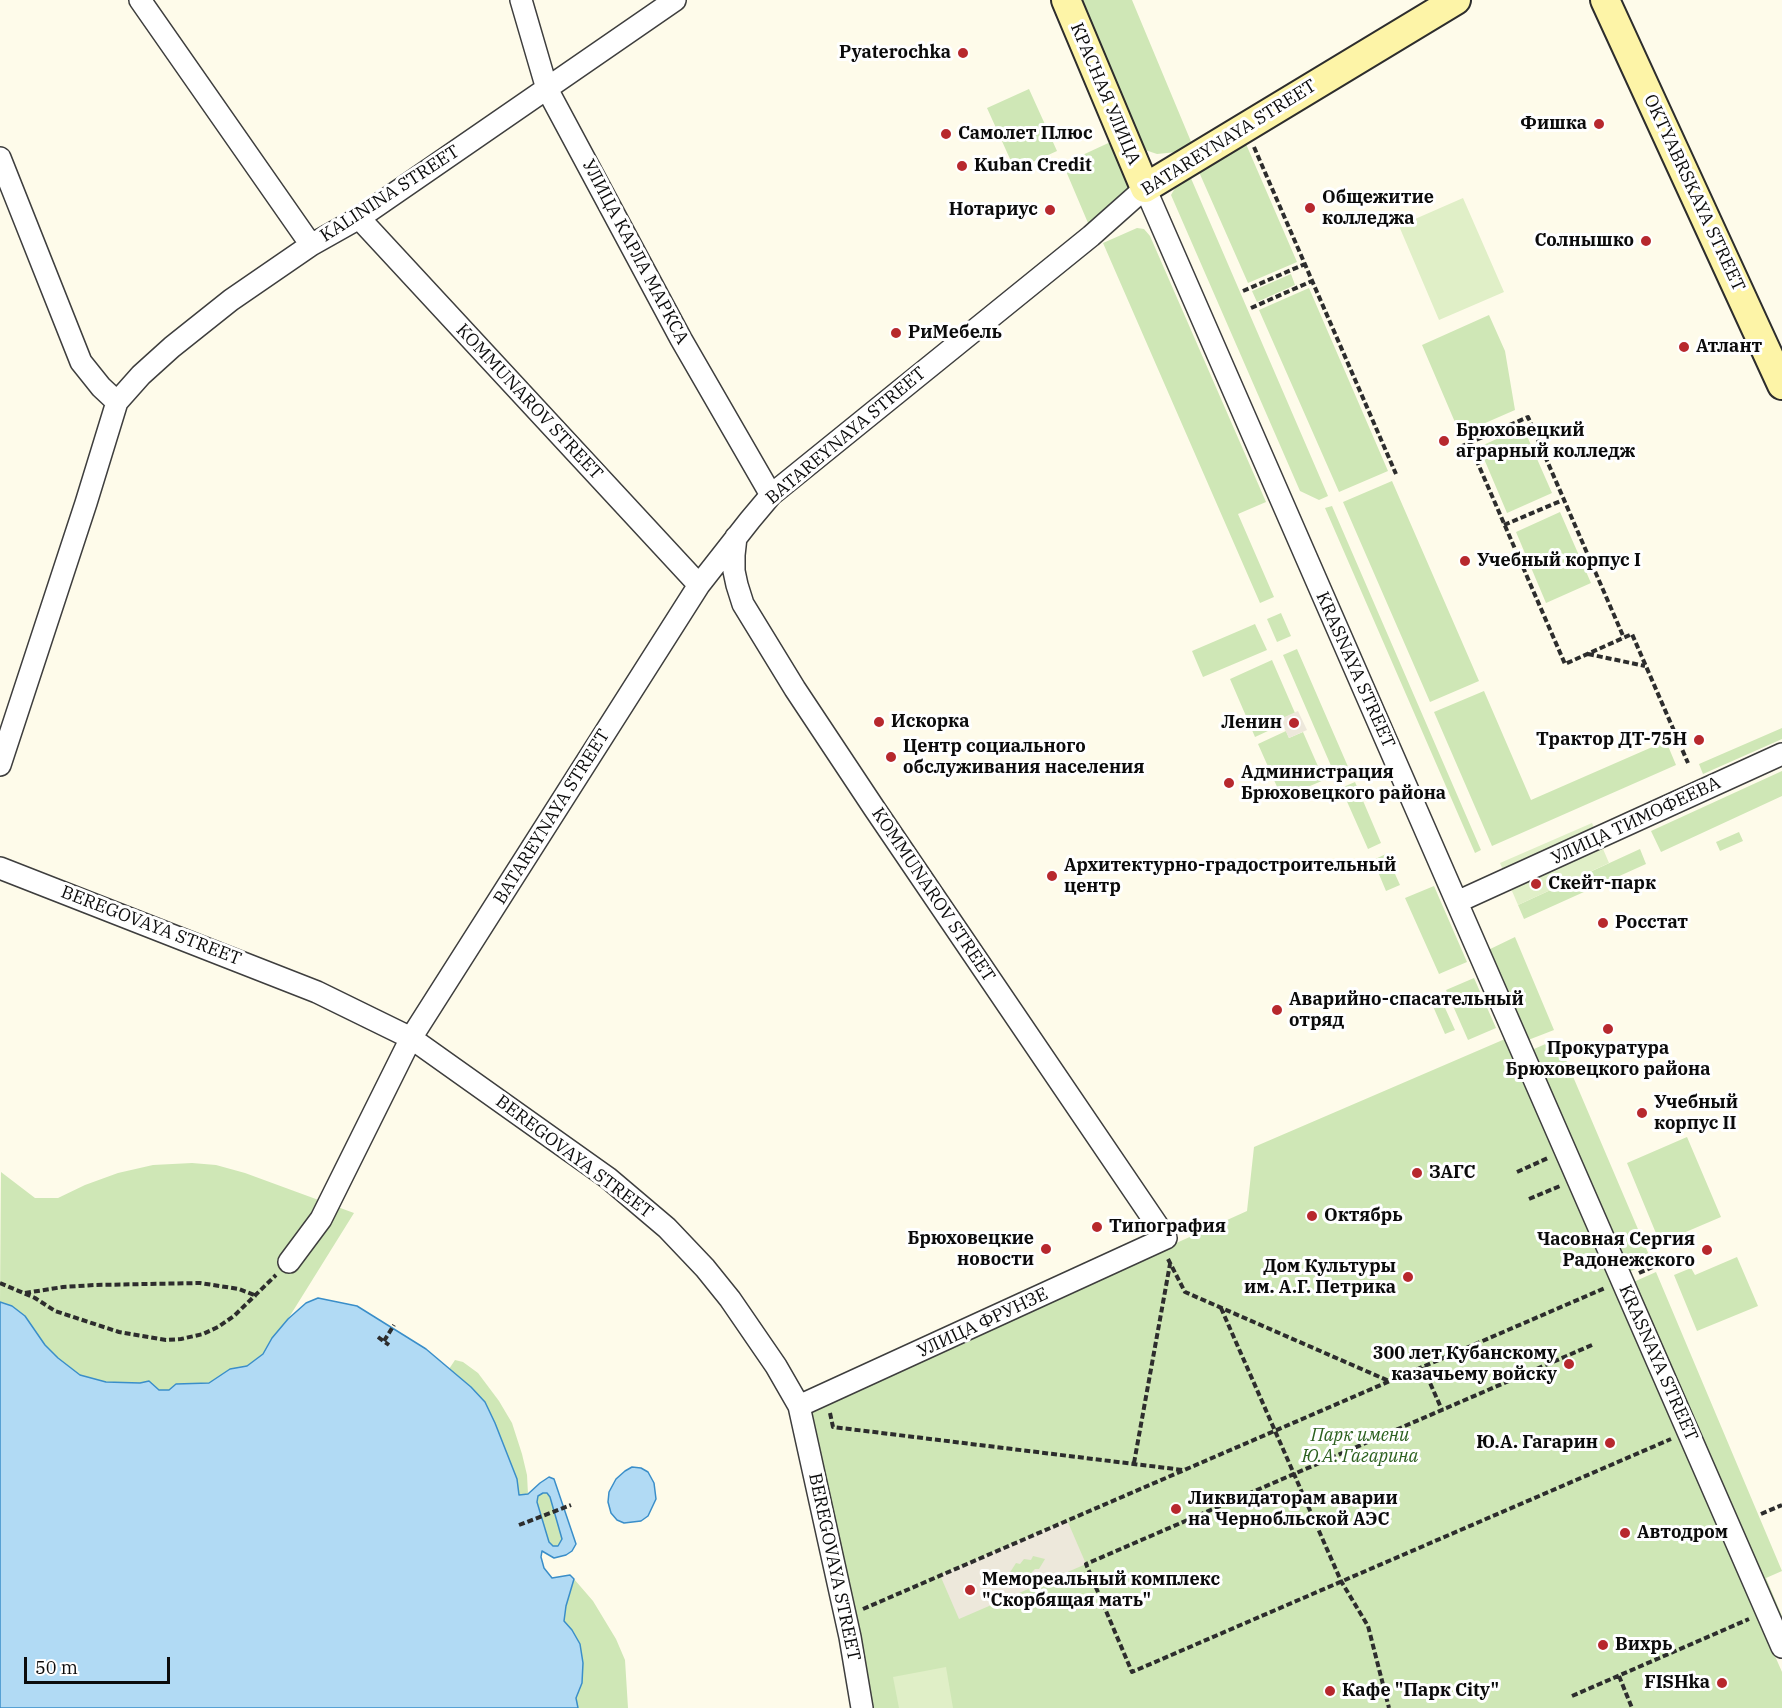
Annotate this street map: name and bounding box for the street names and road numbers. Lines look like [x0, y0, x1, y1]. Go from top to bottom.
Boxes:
street label: КРАСНАЯ УЛИЦА [1065, 20, 1145, 168]
street label: BATAREYNAYA STREET [1138, 75, 1320, 201]
street label: OKTYABRSKAYA STREET [1639, 91, 1749, 295]
street label: KALININA STREET [316, 141, 464, 247]
street label: УЛИЦА КАРЛА МАРКСА [577, 156, 693, 348]
street label: KOMMUNAROV STREET [451, 319, 607, 485]
street label: BATAREYNAYA STREET [762, 363, 930, 509]
street label: KRASNAYA STREET [1311, 588, 1399, 752]
street label: BATAREYNAYA STREET [489, 726, 615, 908]
street label: УЛИЦА ТИМОФЕЕВА [1548, 772, 1724, 870]
street label: KOMMUNAROV STREET [867, 804, 999, 986]
street label: BEREGOVAYA STREET [58, 882, 244, 970]
street label: BEREGOVAYA STREET [491, 1091, 657, 1223]
street label: KRASNAYA STREET [1614, 1281, 1702, 1445]
street label: УЛИЦА ФРУНЗЕ [914, 1283, 1052, 1363]
street label: BEREGOVAYA STREET [804, 1471, 864, 1663]

